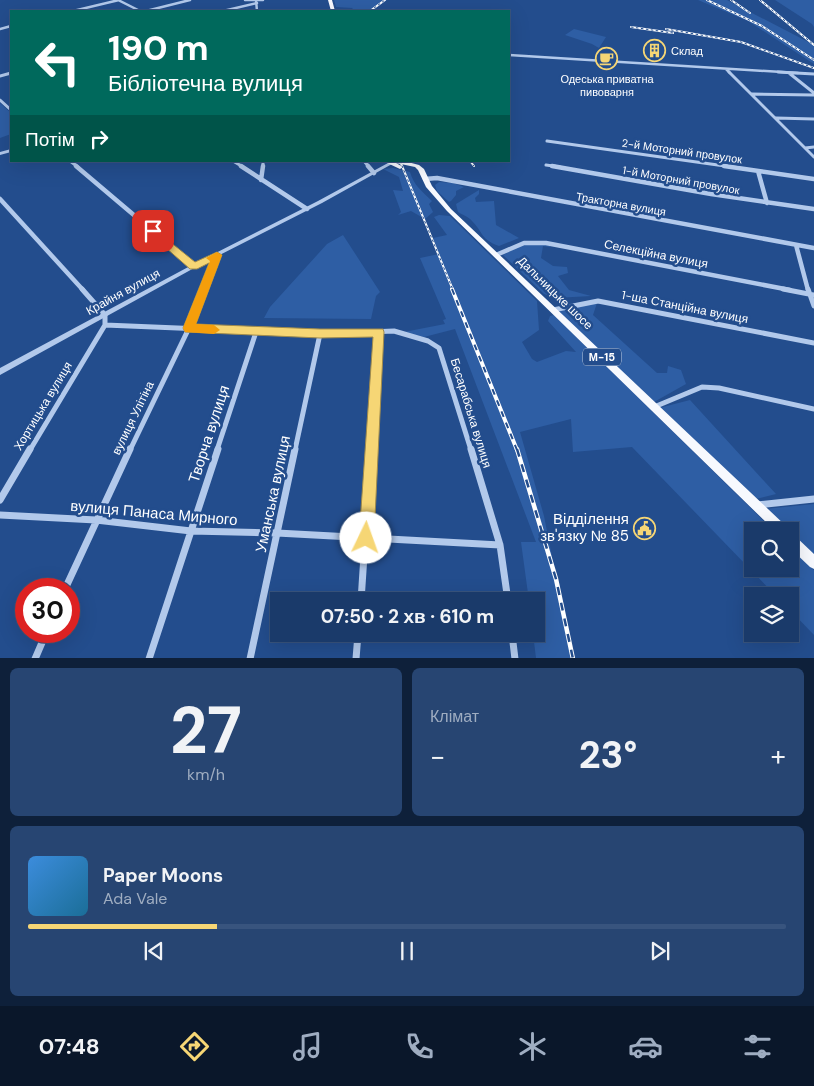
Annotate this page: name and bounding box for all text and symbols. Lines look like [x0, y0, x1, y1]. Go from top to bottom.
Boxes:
text: 190 m [108, 25, 209, 71]
icon: left [25, 30, 90, 95]
building icon: Склад [643, 39, 667, 63]
place label: Склад [671, 44, 703, 58]
cafe icon: Одеська приватна пивоварня [595, 46, 619, 70]
text: Бібліотечна вулиця [108, 69, 303, 98]
place label: Одеська приватна пивоварня [560, 72, 654, 99]
icon: right [85, 125, 113, 153]
text: Потім [25, 127, 75, 152]
street label: 2-й Моторний провулок [621, 136, 743, 166]
street label: 1-й Моторний провулок [621, 163, 741, 197]
street label: Тракторна вулиця [575, 189, 667, 219]
pin [132, 210, 174, 252]
icon: arrive [139, 217, 167, 245]
street label: Селекційна вулиця [603, 236, 709, 272]
street label: Дальницьке шосе [514, 253, 596, 333]
street label: Крайня вулиця [83, 265, 163, 319]
street label: 1-ша Станційна вулиця [620, 287, 750, 327]
road number: М-15 [583, 348, 621, 366]
street label: Бесарабська вулиця [447, 356, 495, 470]
street label: Хортицька вулиця [10, 359, 76, 453]
street label: вулиця Улітіна [108, 378, 158, 457]
street label: Творча вулиця [184, 383, 234, 485]
street label: Уманська вулиця [251, 434, 295, 554]
street label: вулиця Панаса Мирного [70, 496, 238, 530]
place label: Відділення зв'язку № 85 [540, 509, 629, 546]
position arrow [339, 511, 391, 563]
public building icon: Відділення зв'язку № 85 [633, 516, 657, 540]
map controls [744, 522, 799, 642]
button: search [744, 522, 799, 577]
speed limit sign: 30 [15, 578, 80, 643]
button: layers [744, 587, 799, 642]
text: 07:50 · 2 хв · 610 m [321, 604, 494, 629]
text: 27 [170, 689, 242, 773]
text: Клімат [430, 706, 479, 727]
text: 23° [579, 730, 637, 780]
text: − [430, 738, 445, 775]
text: + [771, 738, 786, 775]
text: km/h [187, 764, 225, 785]
text: Paper Moons [103, 863, 223, 888]
text: Ada Vale [103, 888, 167, 909]
icon: previous [140, 937, 168, 965]
icon: pause [393, 937, 421, 965]
icon: next [646, 937, 674, 965]
icon: directions [177, 1029, 212, 1064]
icon: music [290, 1029, 325, 1064]
icon: phone [402, 1029, 437, 1064]
icon: climate [515, 1029, 550, 1064]
icon: car [628, 1029, 663, 1064]
icon: filters [740, 1029, 775, 1064]
text: 07:48 [39, 1032, 100, 1061]

